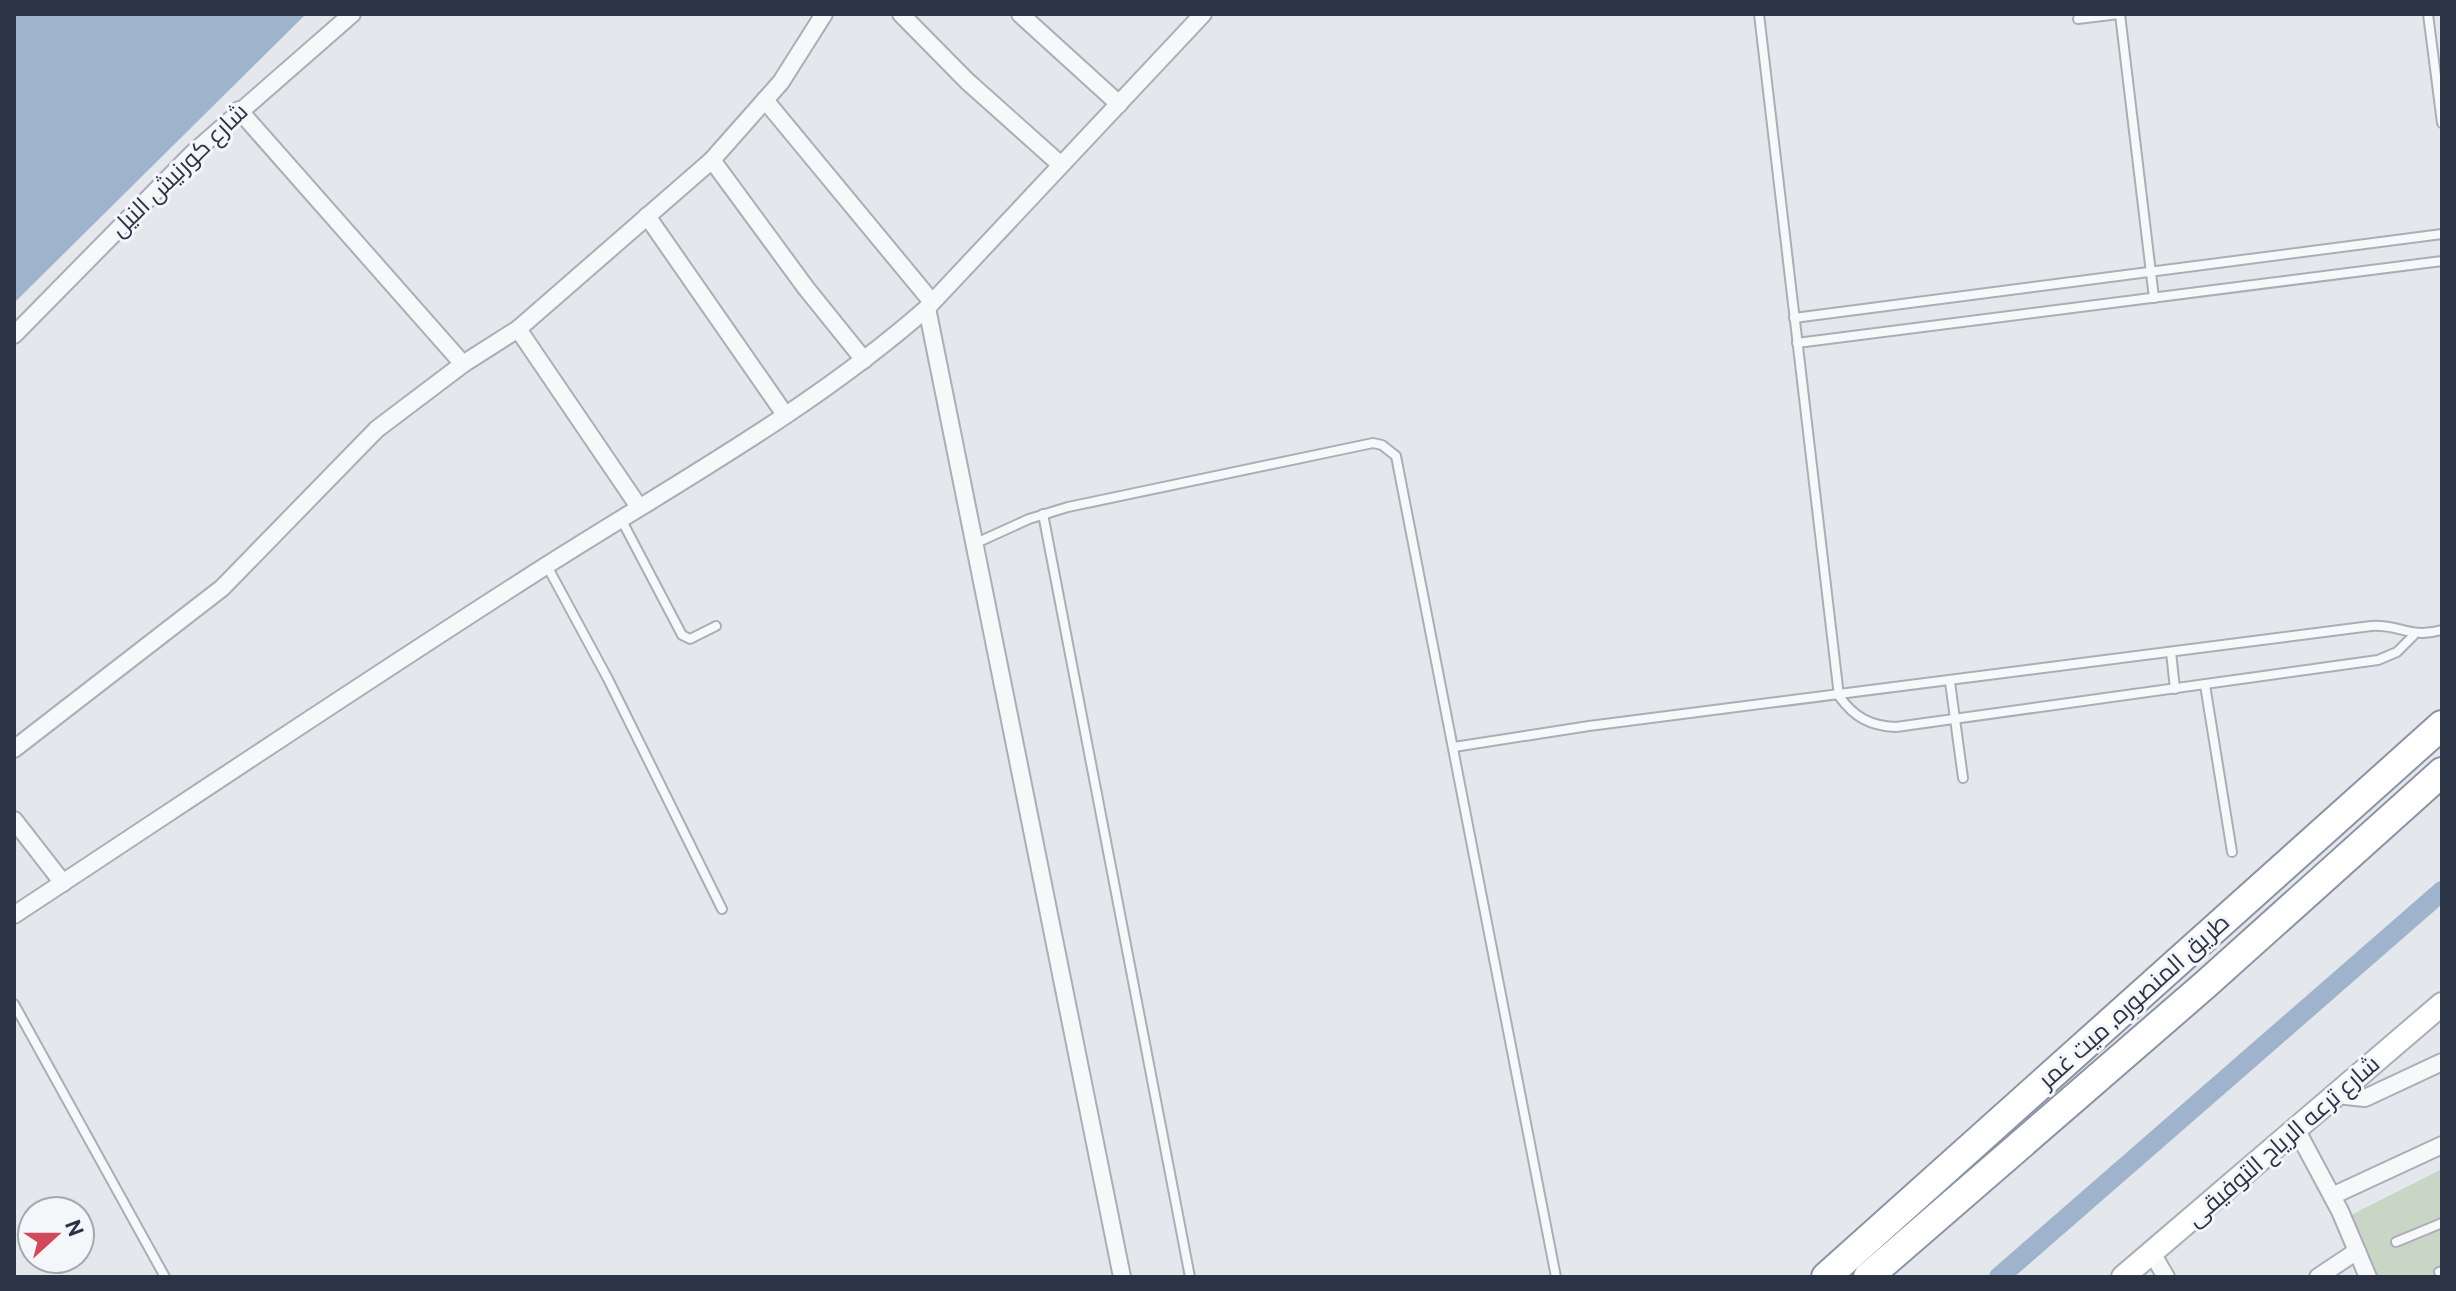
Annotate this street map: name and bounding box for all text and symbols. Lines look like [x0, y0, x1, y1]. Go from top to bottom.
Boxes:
street label: شارع كورنيش النيل [104, 97, 255, 244]
street label: طريق المنصوره, ميت غمر [2031, 907, 2236, 1096]
street label: شارع ترعه الرياح التوفيقى [2180, 1049, 2386, 1234]
north arrow [16, 1195, 96, 1275]
text: N [59, 1216, 90, 1240]

